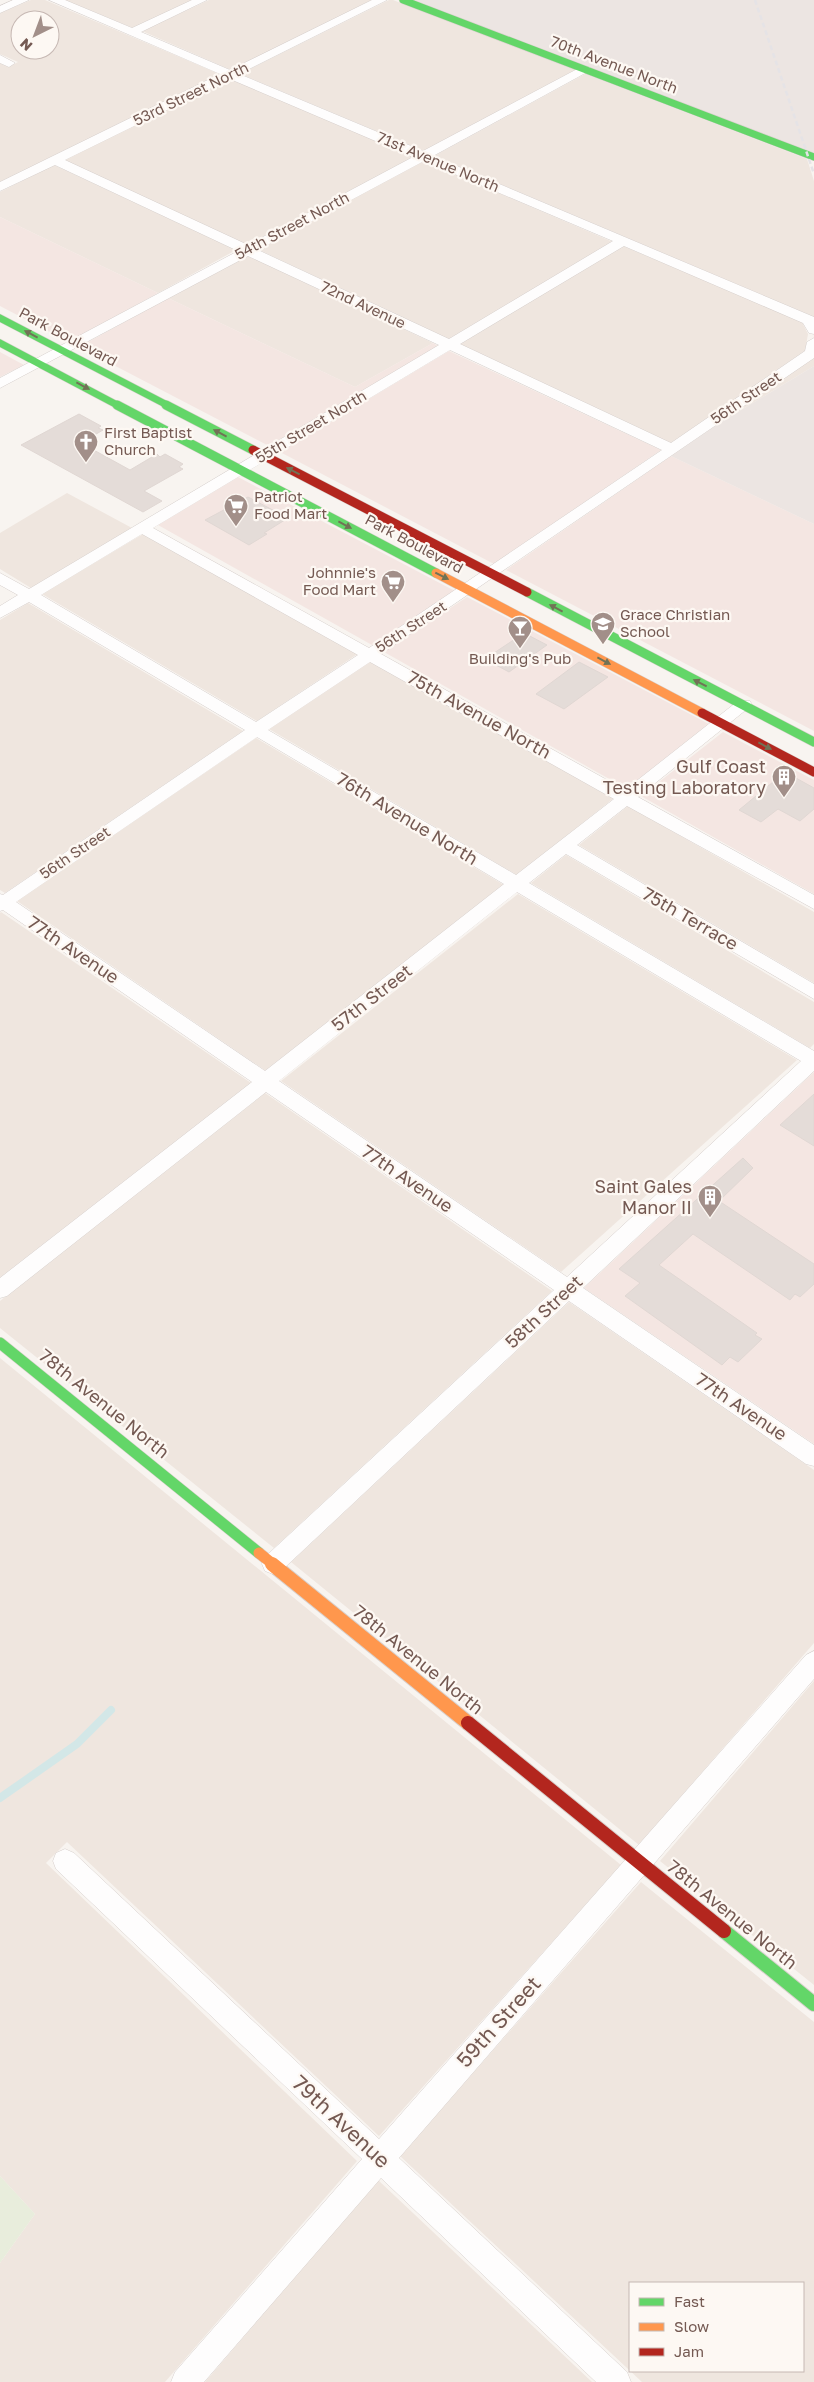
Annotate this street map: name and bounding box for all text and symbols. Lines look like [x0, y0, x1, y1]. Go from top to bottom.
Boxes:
north arrow [10, 10, 60, 60]
street label: 70th Avenue North [548, 32, 680, 97]
text: N [16, 35, 36, 55]
street label: 53rd Street North [130, 57, 251, 129]
street label: 71st Avenue North [374, 127, 502, 195]
street label: 54th Street North [231, 187, 352, 263]
street label: 72nd Avenue [318, 277, 409, 332]
street label: Park Boulevard [16, 303, 121, 370]
one-way arrow [25, 330, 38, 339]
street label: 56th Street [707, 367, 784, 427]
one-way arrow [76, 382, 90, 390]
street label: 55th Street North [252, 386, 369, 466]
place label: First Baptist Church [104, 423, 192, 458]
church icon: First Baptist Church [73, 429, 99, 463]
one-way arrow [213, 429, 227, 437]
one-way arrow [285, 467, 300, 475]
place label: Patriot Food Mart [254, 487, 327, 522]
supermarket icon: Patriot Food Mart [223, 493, 249, 527]
street label: Park Boulevard [362, 510, 467, 577]
one-way arrow [338, 521, 352, 529]
place label: Johnnie's Food Mart [303, 563, 376, 598]
supermarket icon: Johnnie's Food Mart [380, 569, 406, 603]
one-way arrow [435, 572, 449, 580]
street label: 56th Street [372, 597, 449, 656]
one-way arrow [549, 604, 563, 612]
place label: Grace Christian School [620, 605, 730, 640]
school or university icon: Grace Christian School [590, 611, 616, 645]
bar icon: Building's Pub [507, 615, 533, 649]
place label: Building's Pub [469, 649, 571, 667]
one-way arrow [597, 657, 611, 665]
street label: 75th Avenue North [404, 665, 555, 763]
one-way arrow [693, 679, 707, 687]
one-way arrow [758, 742, 772, 750]
place label: Gulf Coast Testing Laboratory [603, 755, 766, 798]
building icon: Gulf Coast Testing Laboratory [771, 764, 797, 798]
street label: 76th Avenue North [333, 767, 482, 869]
street label: 56th Street [36, 822, 113, 882]
street label: 75th Terrace [639, 882, 742, 954]
street label: 77th Avenue [24, 911, 123, 988]
street label: 57th Street [327, 959, 416, 1035]
street label: 77th Avenue [358, 1140, 457, 1217]
place label: Saint Gales Manor II [594, 1175, 692, 1218]
building icon: Saint Gales Manor II [697, 1184, 723, 1218]
street label: 58th Street [500, 1270, 586, 1353]
street label: 78th Avenue North [35, 1344, 174, 1463]
street label: 77th Avenue [692, 1368, 791, 1445]
street label: 78th Avenue North [349, 1600, 488, 1719]
street label: 78th Avenue North [663, 1855, 802, 1974]
street label: 59th Street [451, 1970, 546, 2072]
street label: 79th Avenue [287, 2069, 396, 2173]
legend [629, 2282, 804, 2372]
text: Fast [674, 2292, 705, 2310]
text: Slow [674, 2317, 709, 2335]
text: Jam [674, 2342, 704, 2360]

